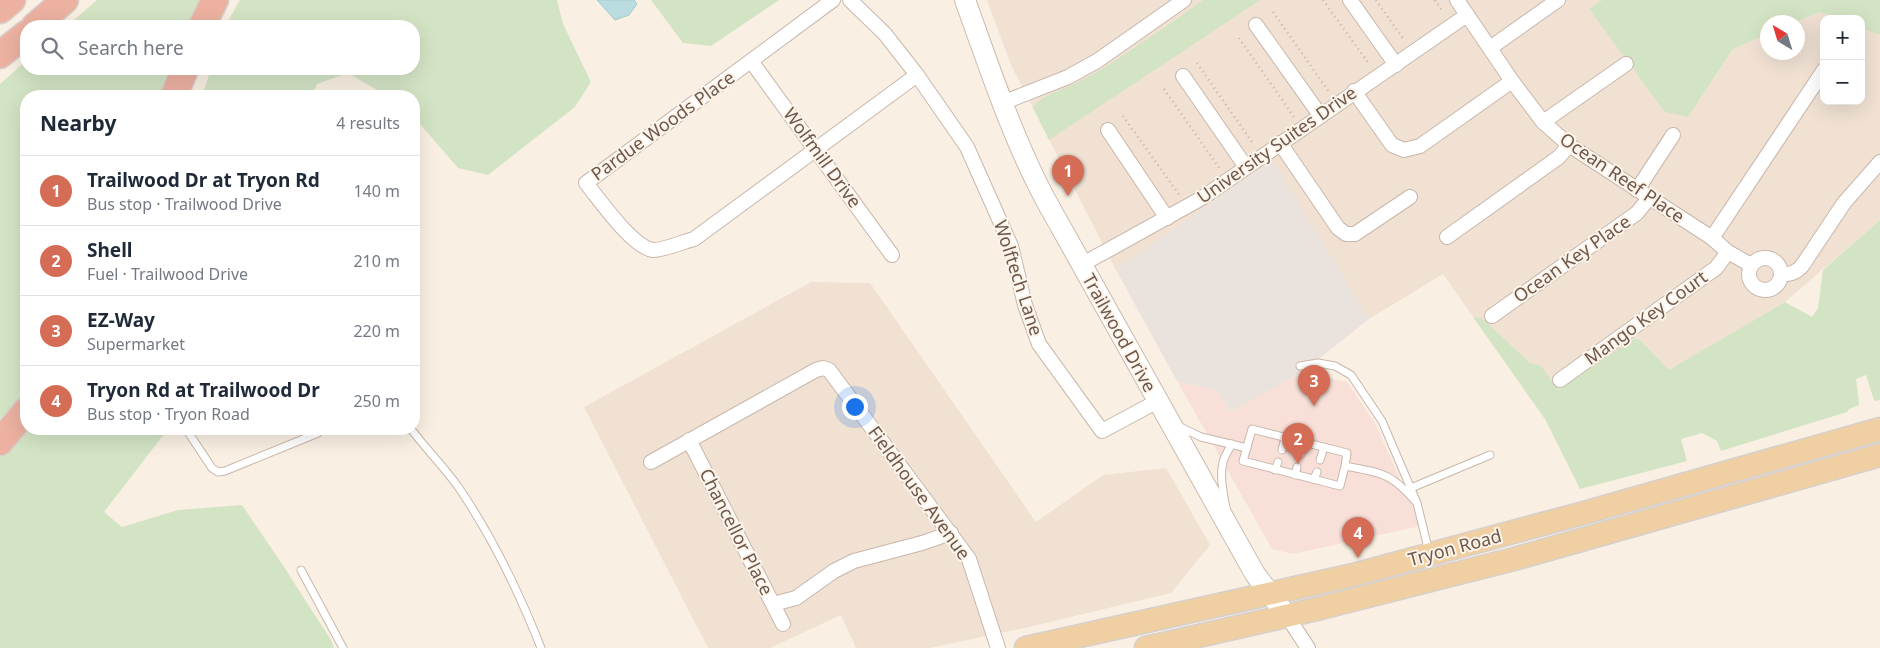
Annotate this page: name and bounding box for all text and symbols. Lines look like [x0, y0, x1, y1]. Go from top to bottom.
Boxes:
north arrow [1760, 15, 1805, 60]
map controls [1820, 15, 1865, 105]
button: + [1820, 15, 1865, 60]
search box [20, 20, 420, 75]
icon: search [38, 34, 66, 62]
text: Search here [78, 35, 184, 61]
button: − [1820, 60, 1865, 105]
street label: Pardue Woods Place [586, 65, 739, 185]
street label: University Suites Drive [1192, 80, 1361, 208]
street label: Wolfmill Drive [778, 103, 867, 212]
text: Nearby [40, 109, 116, 137]
text: 4 results [336, 112, 400, 134]
street label: Ocean Reef Place [1556, 127, 1690, 228]
pin: 1 [1052, 155, 1084, 196]
text: Trailwood Dr at Tryon Rd [87, 167, 320, 193]
text: 1 [51, 180, 61, 202]
text: 140 m [353, 180, 400, 202]
text: Bus stop · Trailwood Drive [87, 193, 282, 215]
street label: Ocean Key Place [1508, 209, 1635, 308]
street label: Wolftech Lane [989, 217, 1049, 338]
text: Shell [87, 237, 133, 263]
text: 2 [51, 250, 61, 272]
text: 210 m [353, 250, 400, 272]
text: Fuel · Trailwood Drive [87, 263, 248, 285]
street label: Mango Key Court [1579, 264, 1712, 370]
street label: Trailwood Drive [1077, 269, 1162, 396]
text: EZ-Way [87, 307, 155, 333]
text: 3 [51, 320, 61, 342]
text: 220 m [353, 320, 400, 342]
text: Supermarket [87, 333, 185, 355]
pin: 3 [1298, 365, 1330, 406]
text: Tryon Rd at Trailwood Dr [87, 377, 320, 403]
text: 4 [51, 390, 61, 412]
text: 250 m [353, 390, 400, 412]
your location [842, 394, 868, 420]
text: Bus stop · Tryon Road [87, 403, 250, 425]
street label: Fieldhouse Avenue [863, 421, 976, 564]
pin: 2 [1282, 423, 1314, 464]
street label: Chancellor Place [695, 464, 779, 599]
pin: 4 [1342, 517, 1374, 558]
street label: Tryon Road [1405, 523, 1504, 571]

